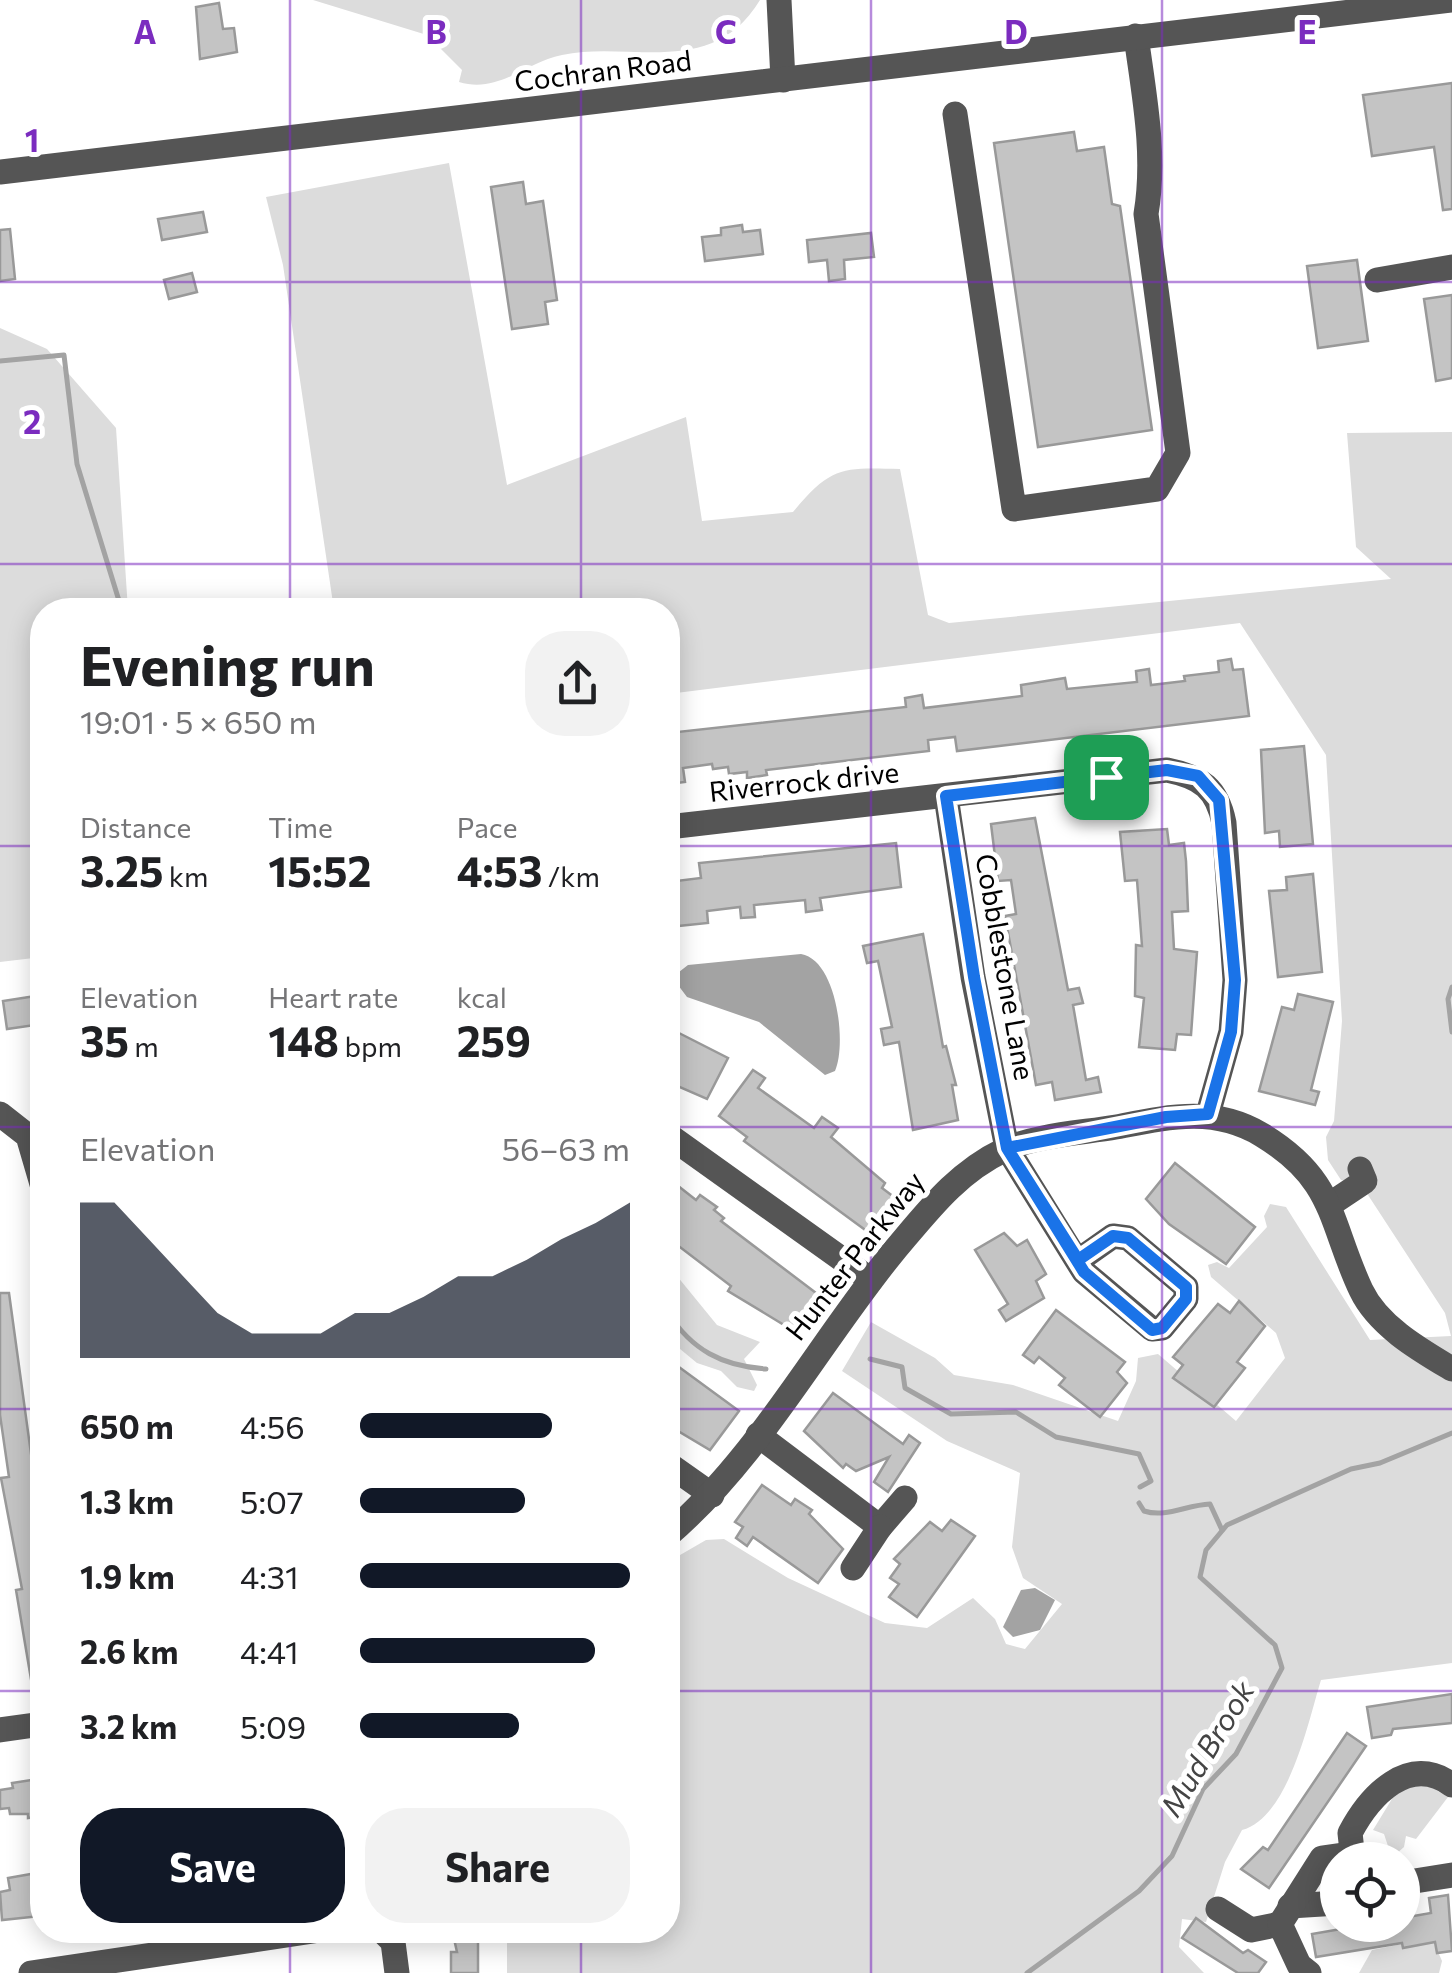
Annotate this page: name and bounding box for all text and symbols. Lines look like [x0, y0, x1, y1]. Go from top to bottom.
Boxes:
text: A [134, 11, 157, 51]
text: B [425, 11, 447, 51]
text: C [715, 11, 737, 51]
text: D [1004, 11, 1028, 51]
text: E [1297, 11, 1317, 51]
street label: Cochran Road [512, 42, 693, 98]
text: 1 [25, 119, 39, 159]
text: 2 [23, 401, 41, 441]
text: Evening run [80, 630, 375, 697]
button: share [525, 631, 630, 736]
text: 19:01 · 5 × 650 m [80, 701, 317, 741]
pin [1064, 735, 1149, 820]
icon: arrive [1079, 750, 1134, 805]
street label: Riverrock drive [707, 754, 901, 808]
text: Distance [80, 810, 191, 844]
text: Time [268, 810, 333, 844]
text: Pace [457, 810, 518, 844]
text: 3.25 [80, 844, 163, 896]
text: 15:52 [268, 844, 371, 896]
text: 4:53 [457, 844, 542, 896]
street label: Cobblestone Lane [969, 851, 1043, 1083]
text: km [163, 859, 208, 893]
text: /km [542, 859, 600, 893]
text: Elevation [80, 980, 198, 1014]
text: Heart rate [268, 980, 398, 1014]
text: kcal [457, 980, 507, 1014]
text: 35 [80, 1014, 129, 1066]
text: 148 [268, 1014, 339, 1066]
text: 259 [457, 1014, 531, 1066]
text: m [129, 1029, 159, 1063]
text: bpm [339, 1029, 402, 1063]
text: Elevation [80, 1128, 215, 1168]
text: 56–63 m [502, 1128, 630, 1168]
street label: Hunter Parkway [778, 1164, 931, 1347]
text: 650 m [80, 1406, 174, 1446]
text: 4:56 [240, 1406, 305, 1446]
text: 1.3 km [80, 1481, 174, 1521]
text: 5:07 [240, 1481, 304, 1521]
text: 1.9 km [80, 1556, 175, 1596]
text: 4:31 [240, 1556, 299, 1596]
text: 2.6 km [80, 1631, 178, 1671]
text: 4:41 [240, 1631, 299, 1671]
water label: Mud Brook [1151, 1673, 1261, 1822]
text: 3.2 km [80, 1706, 177, 1746]
text: 5:09 [240, 1706, 306, 1746]
button: Save [80, 1808, 345, 1923]
button: Share [365, 1808, 630, 1923]
map controls [1320, 1842, 1420, 1942]
button: locate [1320, 1842, 1420, 1942]

